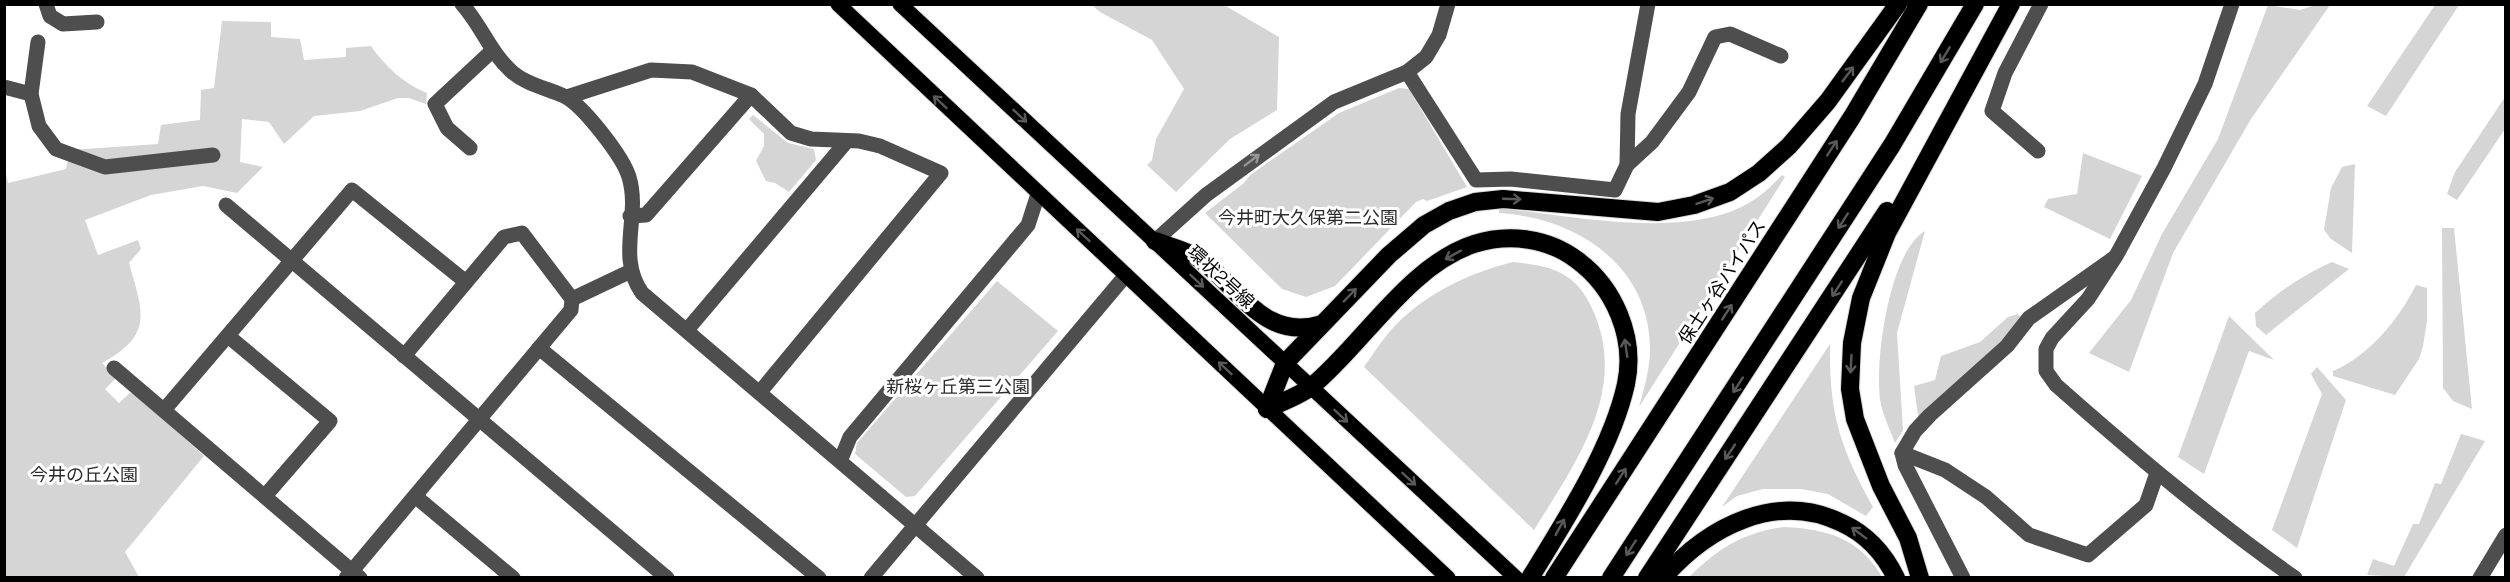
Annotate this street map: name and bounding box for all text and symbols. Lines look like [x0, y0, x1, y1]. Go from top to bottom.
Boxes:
one-way arrow [1939, 46, 1951, 63]
one-way arrow [1841, 66, 1854, 82]
one-way arrow [933, 95, 948, 109]
one-way arrow [1012, 109, 1027, 123]
one-way arrow [1826, 140, 1838, 157]
one-way arrow [1244, 153, 1260, 166]
one-way arrow [1501, 194, 1521, 205]
one-way arrow [1695, 194, 1714, 205]
park label: 今井町大久保第二公園 [1218, 206, 1398, 229]
one-way arrow [1837, 212, 1849, 229]
street label: 保土ヶ谷バイパス [1673, 215, 1770, 348]
one-way arrow [1075, 228, 1090, 242]
street label: 環状2号線 [1183, 240, 1259, 313]
one-way arrow [1445, 249, 1462, 261]
one-way arrow [1190, 274, 1205, 288]
one-way arrow [1831, 280, 1843, 297]
one-way arrow [1343, 288, 1357, 303]
one-way arrow [1721, 305, 1733, 321]
one-way arrow [1621, 338, 1632, 358]
one-way arrow [1846, 353, 1857, 373]
one-way arrow [1218, 362, 1233, 376]
park label: 新桜ヶ丘第三公園 [886, 375, 1030, 398]
one-way arrow [1732, 376, 1744, 393]
one-way arrow [1334, 408, 1349, 423]
one-way arrow [1724, 443, 1736, 460]
park label: 今井の丘公園 [30, 463, 138, 486]
one-way arrow [1615, 468, 1627, 485]
one-way arrow [1402, 472, 1417, 486]
one-way arrow [1554, 519, 1566, 536]
one-way arrow [1851, 527, 1867, 540]
one-way arrow [1625, 539, 1637, 556]

